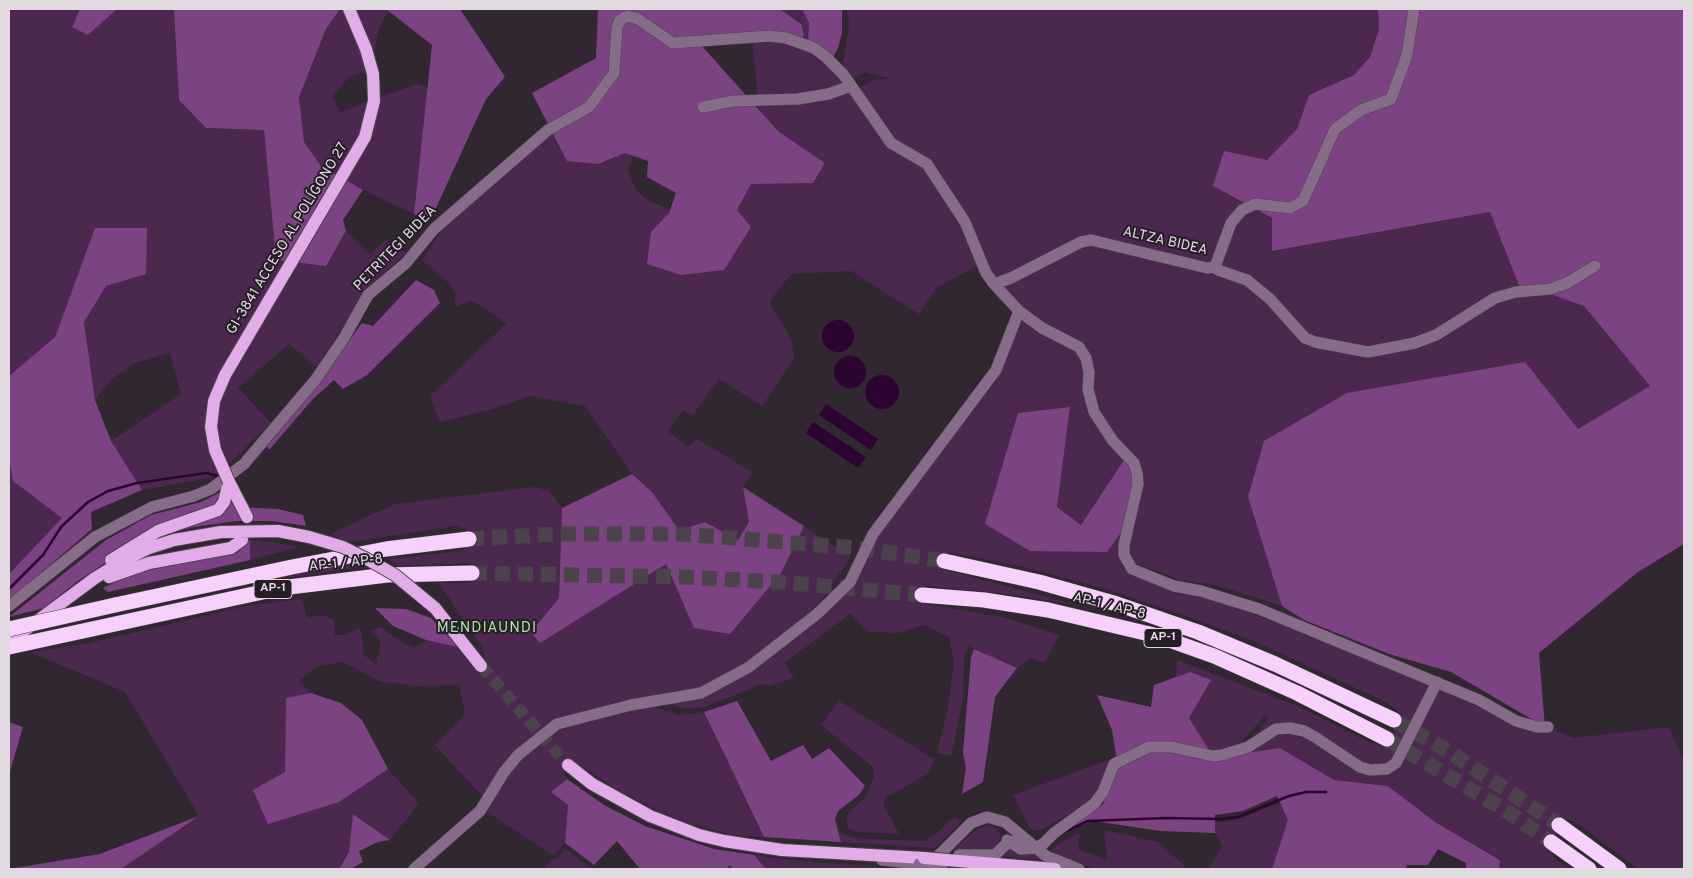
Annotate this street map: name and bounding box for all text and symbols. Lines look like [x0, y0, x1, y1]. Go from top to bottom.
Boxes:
street label: GI-3841 ACCESO AL POLÍGONO 27 [224, 140, 352, 338]
street label: PETRITEGI BIDEA [351, 203, 441, 295]
street label: ALTZA BIDEA [1121, 224, 1209, 260]
street label: AP-1 / AP-8 [308, 552, 384, 576]
road number: AP-1 [254, 580, 292, 598]
street label: AP-1 / AP-8 [1071, 590, 1147, 624]
district label: MENDIAUNDI [436, 620, 538, 638]
road number: AP-1 [1144, 628, 1182, 648]

